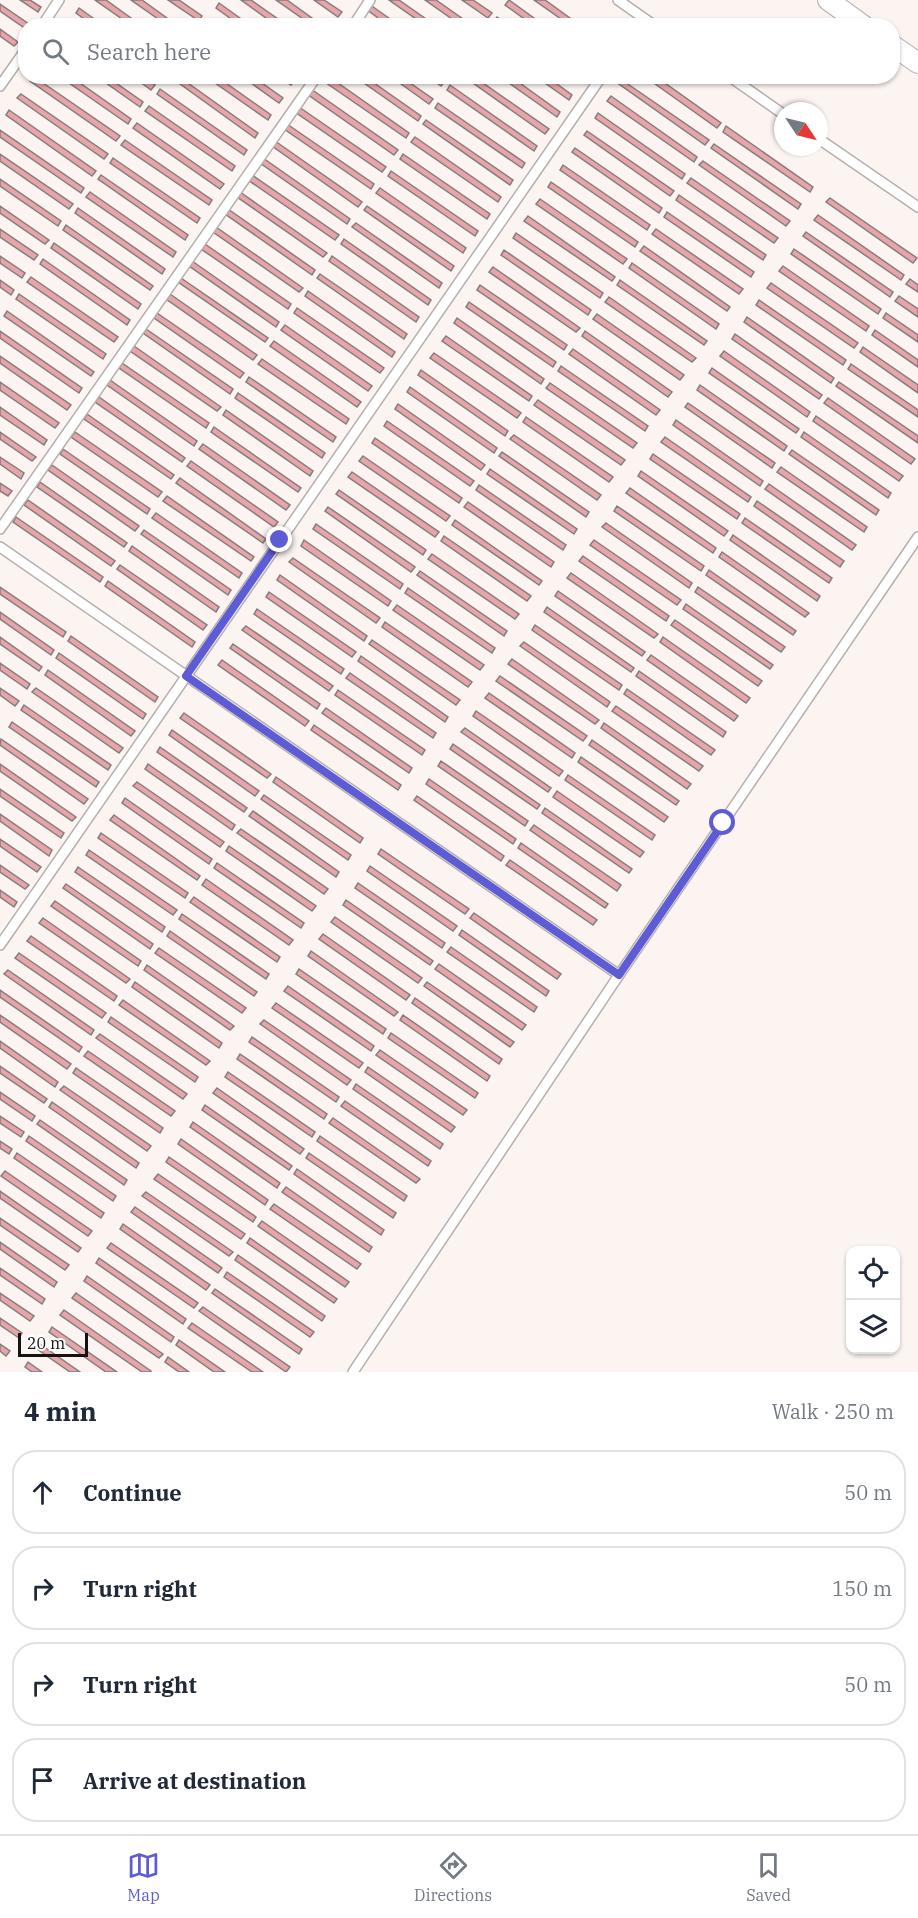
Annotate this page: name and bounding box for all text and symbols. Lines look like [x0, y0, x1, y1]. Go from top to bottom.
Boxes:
search box [18, 18, 900, 84]
icon: search [39, 35, 72, 68]
text: Search here [87, 37, 211, 66]
north arrow [774, 102, 828, 156]
route end [266, 526, 292, 552]
route start [709, 809, 735, 835]
map controls [846, 1246, 900, 1354]
button: locate [846, 1246, 900, 1300]
button: layers [846, 1300, 900, 1354]
scale bar [18, 1330, 88, 1358]
text: 20 m [27, 1333, 65, 1353]
text: 4 min [24, 1394, 97, 1428]
text: Walk · 250 m [772, 1398, 894, 1425]
icon: ahead [26, 1476, 59, 1509]
text: Continue [83, 1478, 182, 1507]
text: 50 m [844, 1479, 892, 1506]
icon: right [26, 1572, 59, 1605]
text: Turn right [83, 1574, 197, 1603]
text: 150 m [832, 1575, 892, 1602]
icon: right [26, 1668, 59, 1701]
text: Turn right [83, 1670, 197, 1699]
text: 50 m [844, 1671, 892, 1698]
icon: arrive [26, 1764, 59, 1797]
text: Arrive at destination [83, 1766, 306, 1795]
tab: Map [127, 1849, 160, 1905]
tab: Directions [414, 1849, 492, 1905]
tab: Saved [746, 1849, 791, 1905]

